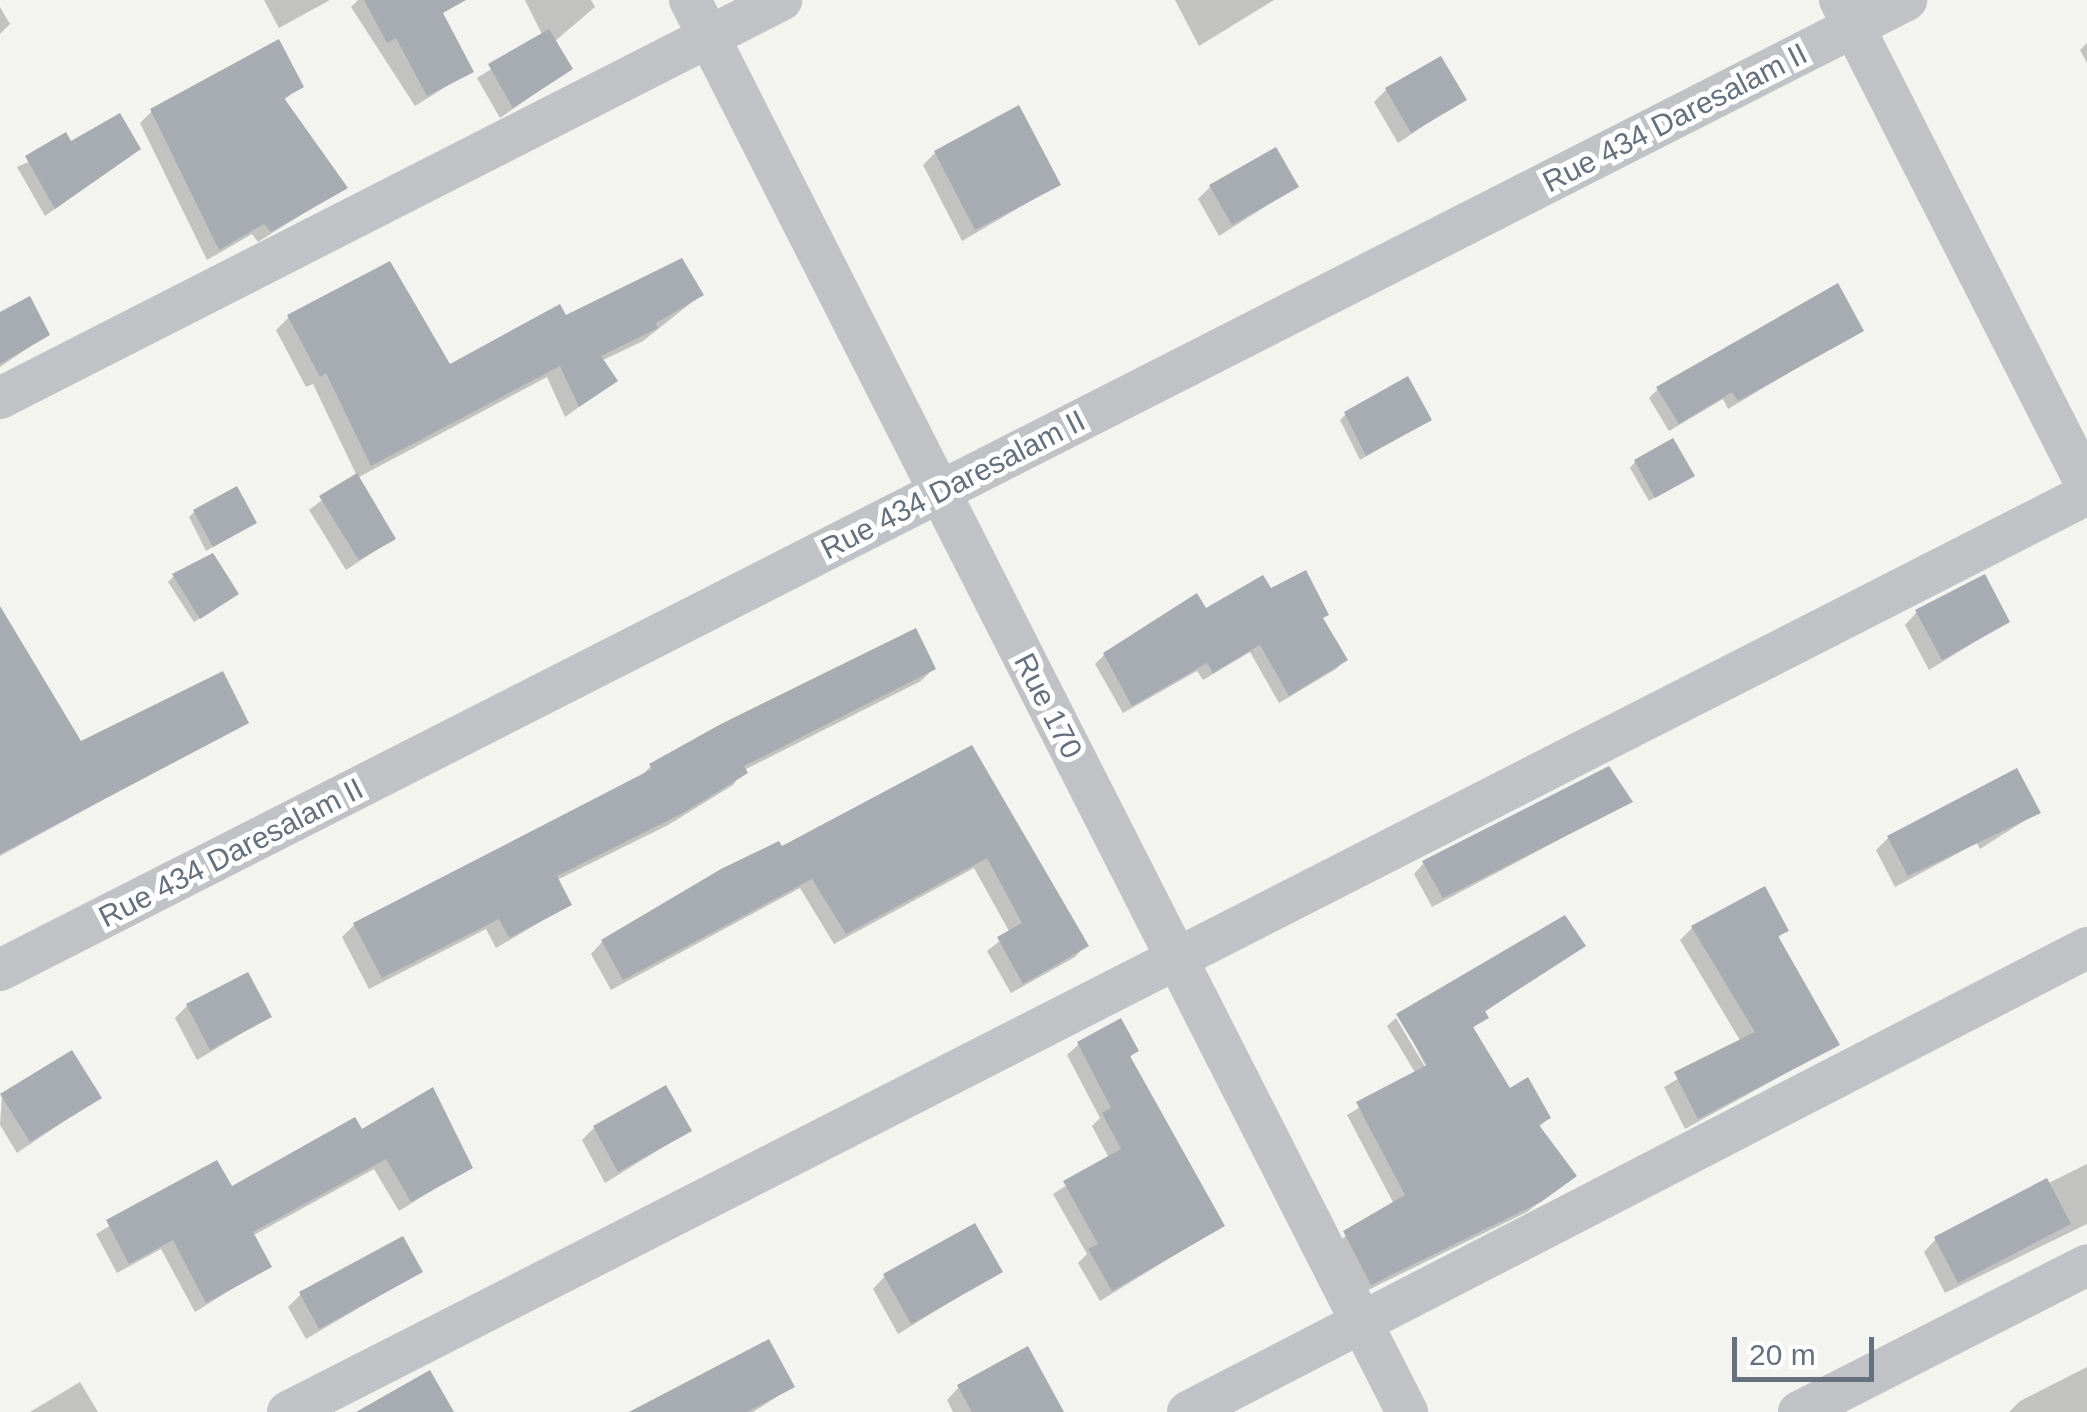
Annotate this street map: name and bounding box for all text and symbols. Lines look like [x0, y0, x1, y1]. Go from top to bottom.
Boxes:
street label: Rue 434 Daresalam II [1537, 36, 1813, 200]
street label: Rue 434 Daresalam II [815, 403, 1091, 567]
street label: Rue 170 [1006, 647, 1090, 765]
street label: Rue 434 Daresalam II [93, 771, 369, 935]
scale bar [1737, 1317, 1880, 1379]
text: 20 m [1749, 1338, 1816, 1371]

